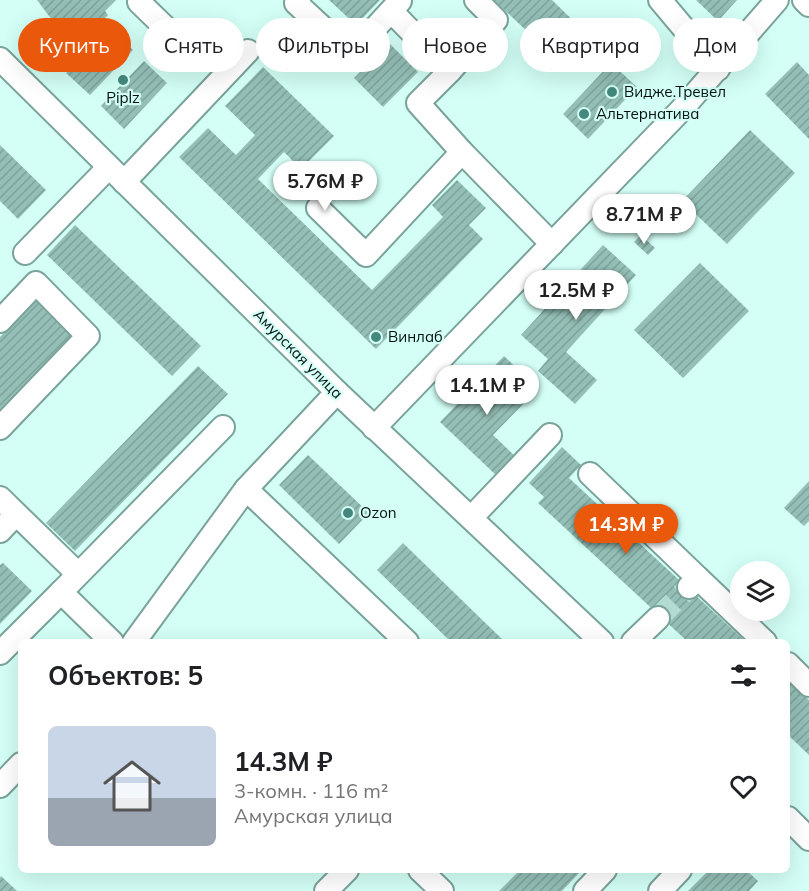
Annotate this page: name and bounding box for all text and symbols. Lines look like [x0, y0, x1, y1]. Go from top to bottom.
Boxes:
chip: Купить [18, 18, 131, 72]
chip: Снять [143, 18, 244, 72]
chip: Фильтры [256, 18, 390, 72]
chip: Новое [402, 18, 508, 72]
chip: Квартира [520, 18, 661, 72]
chip: Дом [673, 18, 758, 72]
marker: Piplz [116, 73, 130, 87]
place label: Видже.Тревел [624, 82, 726, 101]
marker: Видже.Тревел [605, 85, 619, 99]
place label: Piplz [106, 88, 140, 107]
place label: Альтернатива [596, 104, 699, 123]
marker: Альтернатива [577, 107, 591, 121]
pin: 5.76M ₽ [270, 161, 380, 212]
text: 5.76M ₽ [287, 168, 363, 193]
pin: 8.71M ₽ [589, 194, 699, 245]
text: 8.71M ₽ [606, 201, 682, 226]
pin: 12.5M ₽ [521, 270, 631, 321]
text: 12.5M ₽ [538, 277, 614, 302]
street label: Амурская улица [250, 305, 347, 402]
place label: Винлаб [388, 327, 443, 346]
marker: Винлаб [369, 330, 383, 344]
pin: 14.1M ₽ [432, 365, 542, 416]
text: 14.1M ₽ [449, 372, 525, 397]
place label: Ozon [360, 503, 397, 522]
pin: 14.3M ₽ [571, 504, 681, 555]
marker: Ozon [341, 506, 355, 520]
text: 14.3M ₽ [588, 511, 664, 536]
map controls [730, 561, 790, 621]
button: layers [730, 561, 790, 621]
text: Объектов: 5 [48, 659, 203, 692]
icon: filters [727, 659, 760, 692]
text: 14.3M ₽ [234, 745, 333, 778]
icon: home [96, 750, 168, 822]
icon: heart [727, 770, 760, 803]
text: 3-комн. · 116 m² [234, 778, 388, 803]
text: Амурская улица [234, 803, 393, 828]

